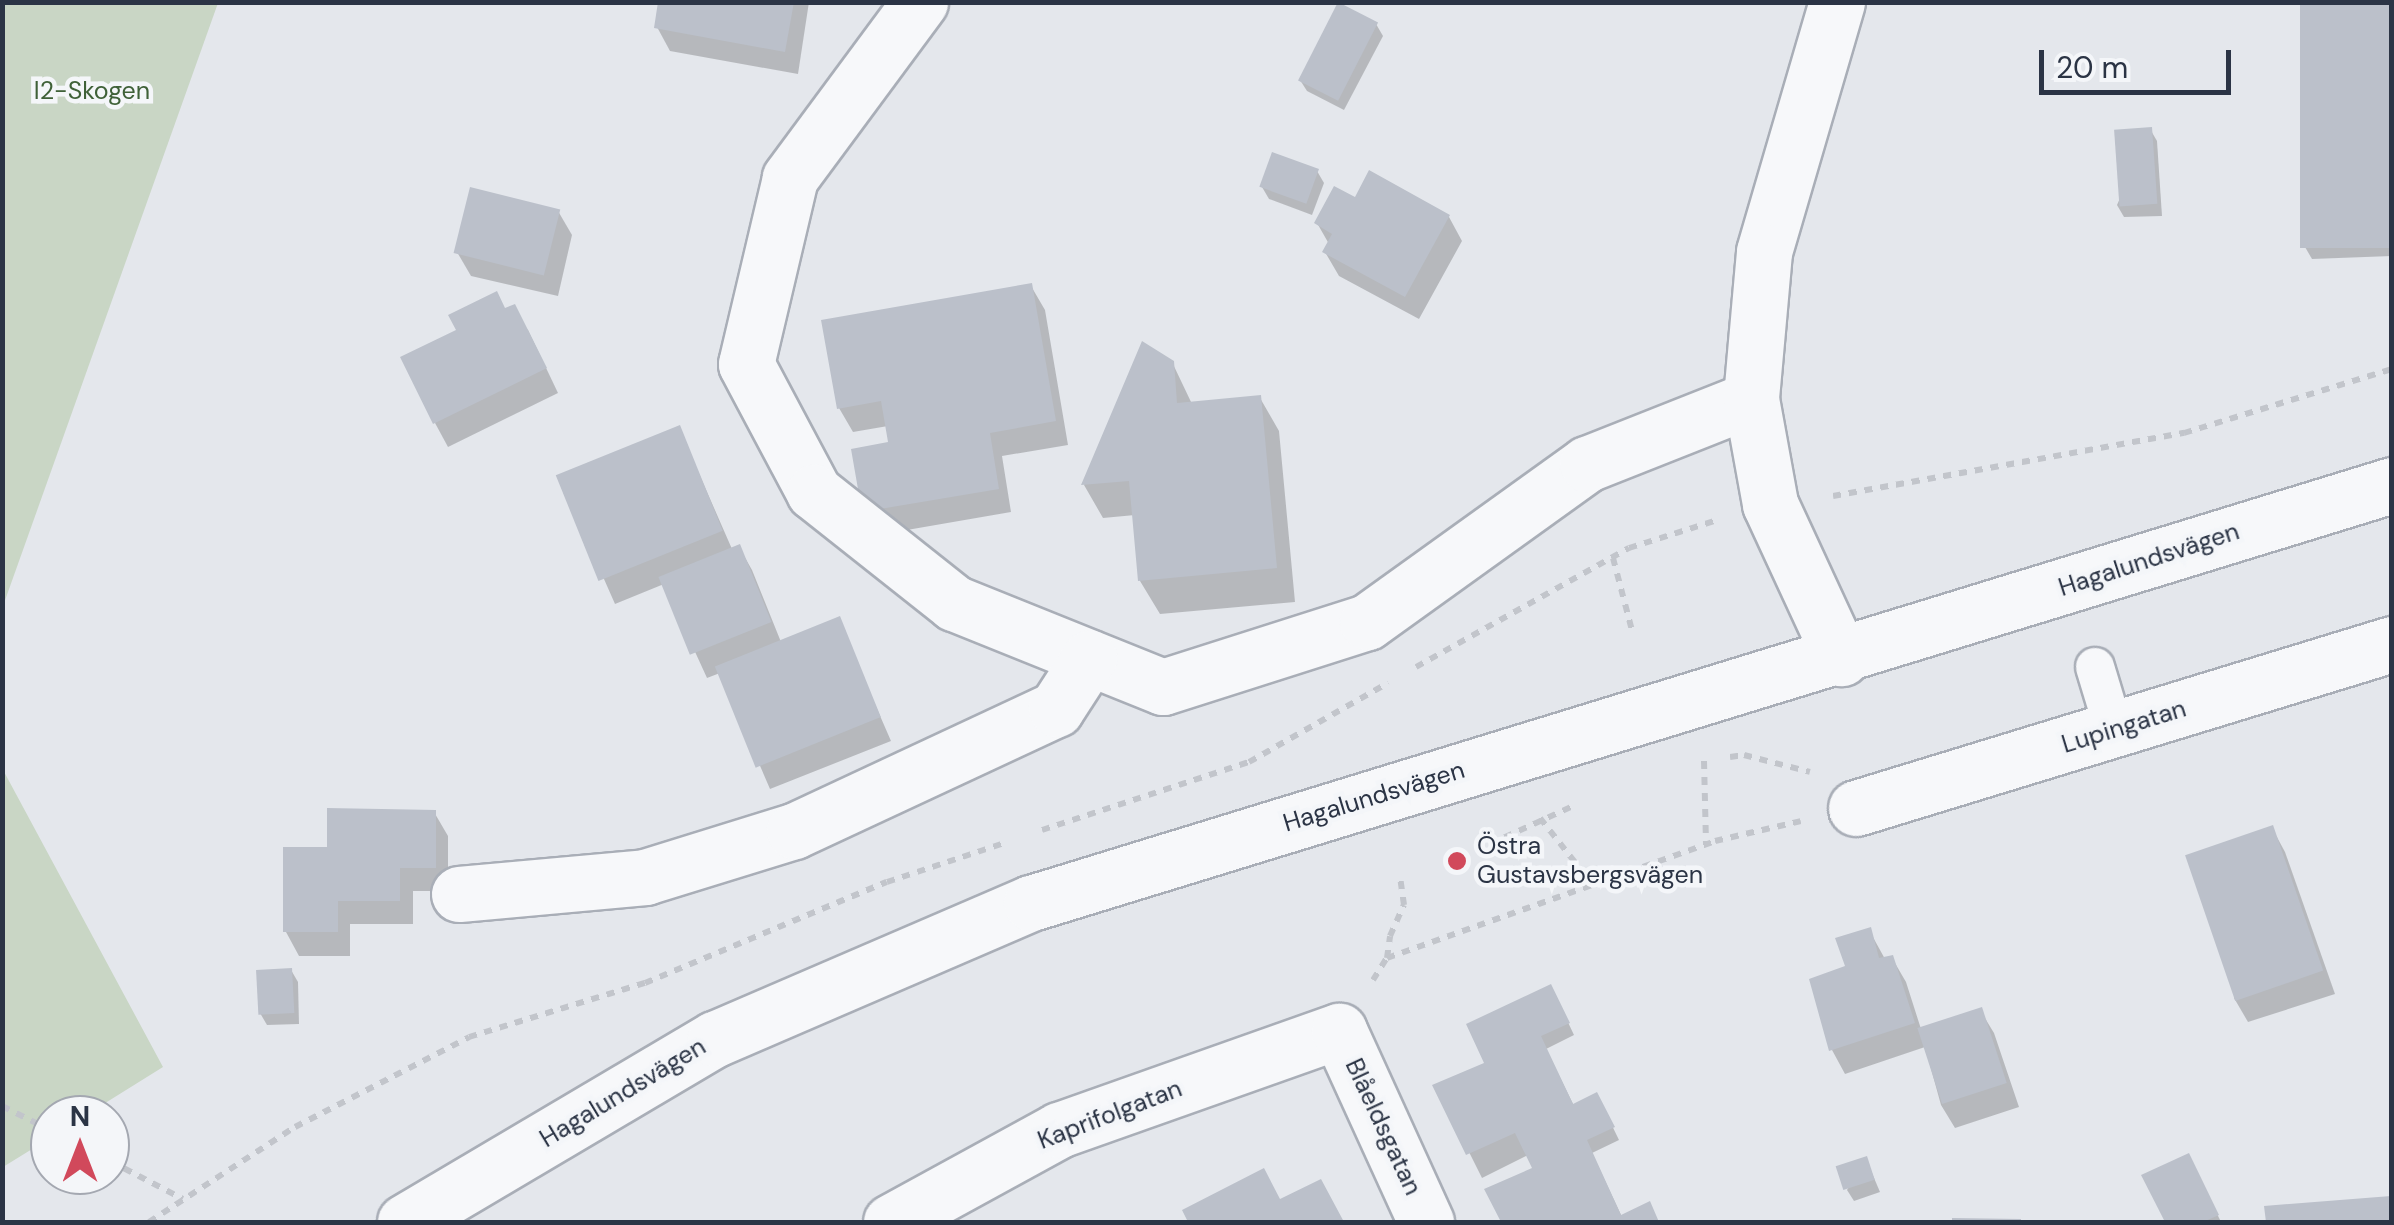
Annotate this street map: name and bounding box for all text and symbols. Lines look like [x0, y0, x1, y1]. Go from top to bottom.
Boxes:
scale bar [2044, 30, 2236, 92]
text: 20 m [2056, 48, 2128, 87]
park label: I2-Skogen [34, 76, 150, 106]
street label: Hagalundsvägen [2055, 517, 2243, 603]
street label: Lupingatan [2058, 694, 2190, 760]
street label: Hagalundsvägen [1280, 755, 1468, 839]
place label: Östra Gustavsbergsvägen [1477, 832, 1703, 891]
marker: Östra Gustavsbergsvägen [1446, 850, 1468, 872]
street label: Hagalundsvägen [535, 1032, 711, 1154]
street label: Blåeldsgatan [1338, 1054, 1428, 1200]
street label: Kaprifolgatan [1034, 1074, 1186, 1156]
north arrow [30, 1095, 130, 1195]
text: N [70, 1098, 90, 1135]

